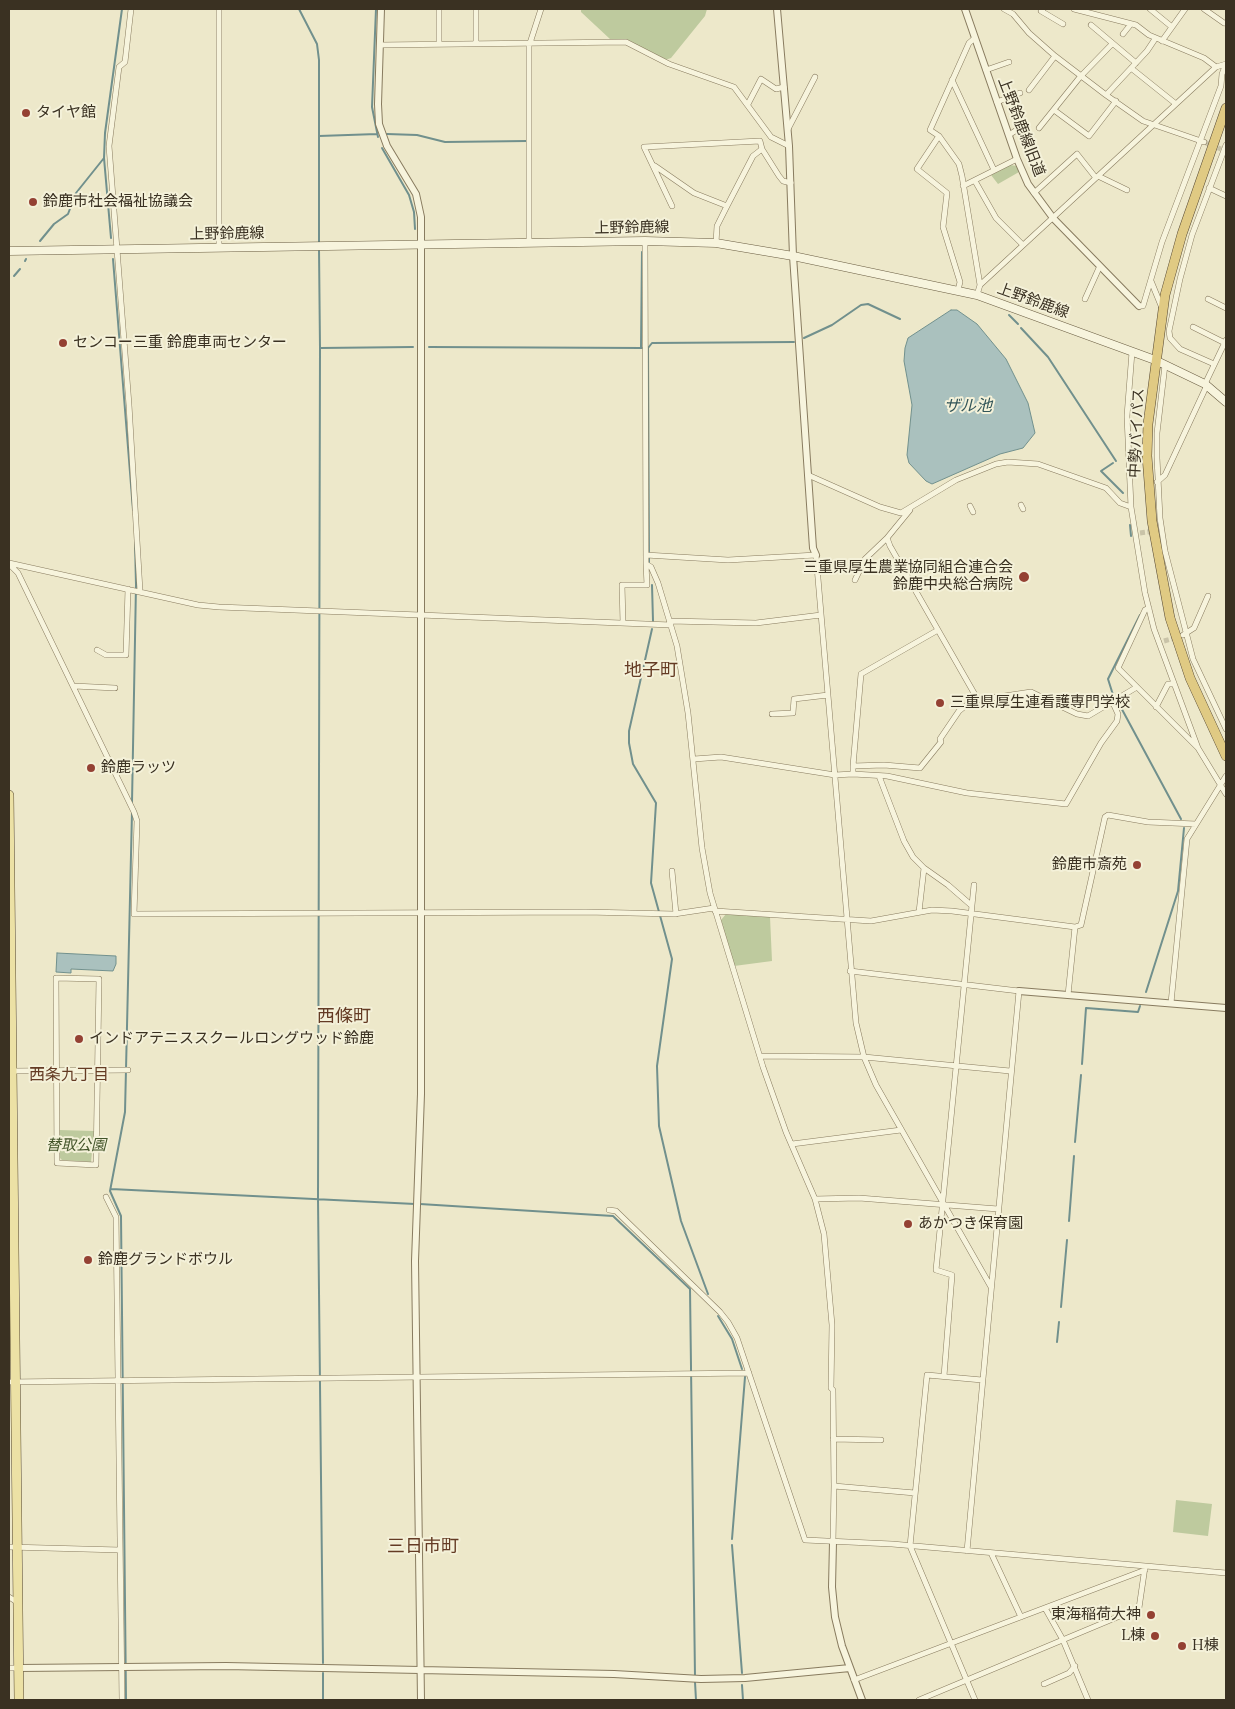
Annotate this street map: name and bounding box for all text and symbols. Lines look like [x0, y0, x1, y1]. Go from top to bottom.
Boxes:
street label: 上野鈴鹿線旧道 [994, 75, 1048, 179]
place label: タイヤ館 [36, 104, 96, 122]
marker: タイヤ館 [20, 107, 32, 119]
place label: 鈴鹿市社会福祉協議会 [43, 193, 193, 211]
marker: 鈴鹿市社会福祉協議会 [27, 196, 39, 208]
street label: 上野鈴鹿線 [594, 218, 670, 238]
street label: 上野鈴鹿線 [189, 224, 265, 244]
street label: 上野鈴鹿線 [995, 280, 1071, 322]
place label: センコー三重 鈴鹿車両センター [73, 334, 287, 352]
marker: センコー三重 鈴鹿車両センター [57, 337, 69, 349]
street label: 中勢バイパス [1126, 388, 1148, 478]
water label: ザル池 [944, 396, 992, 416]
place label: 三重県厚生農業協同組合連合会 鈴鹿中央総合病院 [803, 559, 1013, 594]
marker: 三重県厚生農業協同組合連合会 鈴鹿中央総合病院 [1017, 570, 1031, 584]
district label: 地子町 [624, 660, 678, 682]
place label: 三重県厚生連看護専門学校 [950, 694, 1130, 712]
marker: 三重県厚生連看護専門学校 [934, 697, 946, 709]
place label: 鈴鹿ラッツ [101, 759, 176, 777]
marker: 鈴鹿ラッツ [85, 762, 97, 774]
place label: 鈴鹿市斎苑 [1052, 856, 1127, 874]
marker: 鈴鹿市斎苑 [1131, 859, 1143, 871]
district label: 西條町 [317, 1006, 371, 1028]
place label: インドアテニススクールロングウッド鈴鹿 [89, 1030, 374, 1048]
marker: インドアテニススクールロングウッド鈴鹿 [73, 1033, 85, 1045]
district label: 西条九丁目 [29, 1065, 109, 1085]
park label: 替取公園 [46, 1137, 106, 1155]
place label: あかつき保育園 [918, 1215, 1023, 1233]
marker: あかつき保育園 [902, 1218, 914, 1230]
place label: 鈴鹿グランドボウル [98, 1251, 233, 1269]
marker: 鈴鹿グランドボウル [82, 1254, 94, 1266]
district label: 三日市町 [387, 1536, 459, 1558]
place label: 東海稲荷大神 [1051, 1606, 1141, 1624]
marker: 東海稲荷大神 [1145, 1609, 1157, 1621]
place label: L棟 [1121, 1627, 1145, 1645]
marker: L棟 [1149, 1630, 1161, 1642]
place label: H棟 [1192, 1637, 1219, 1655]
marker: H棟 [1176, 1640, 1188, 1652]

